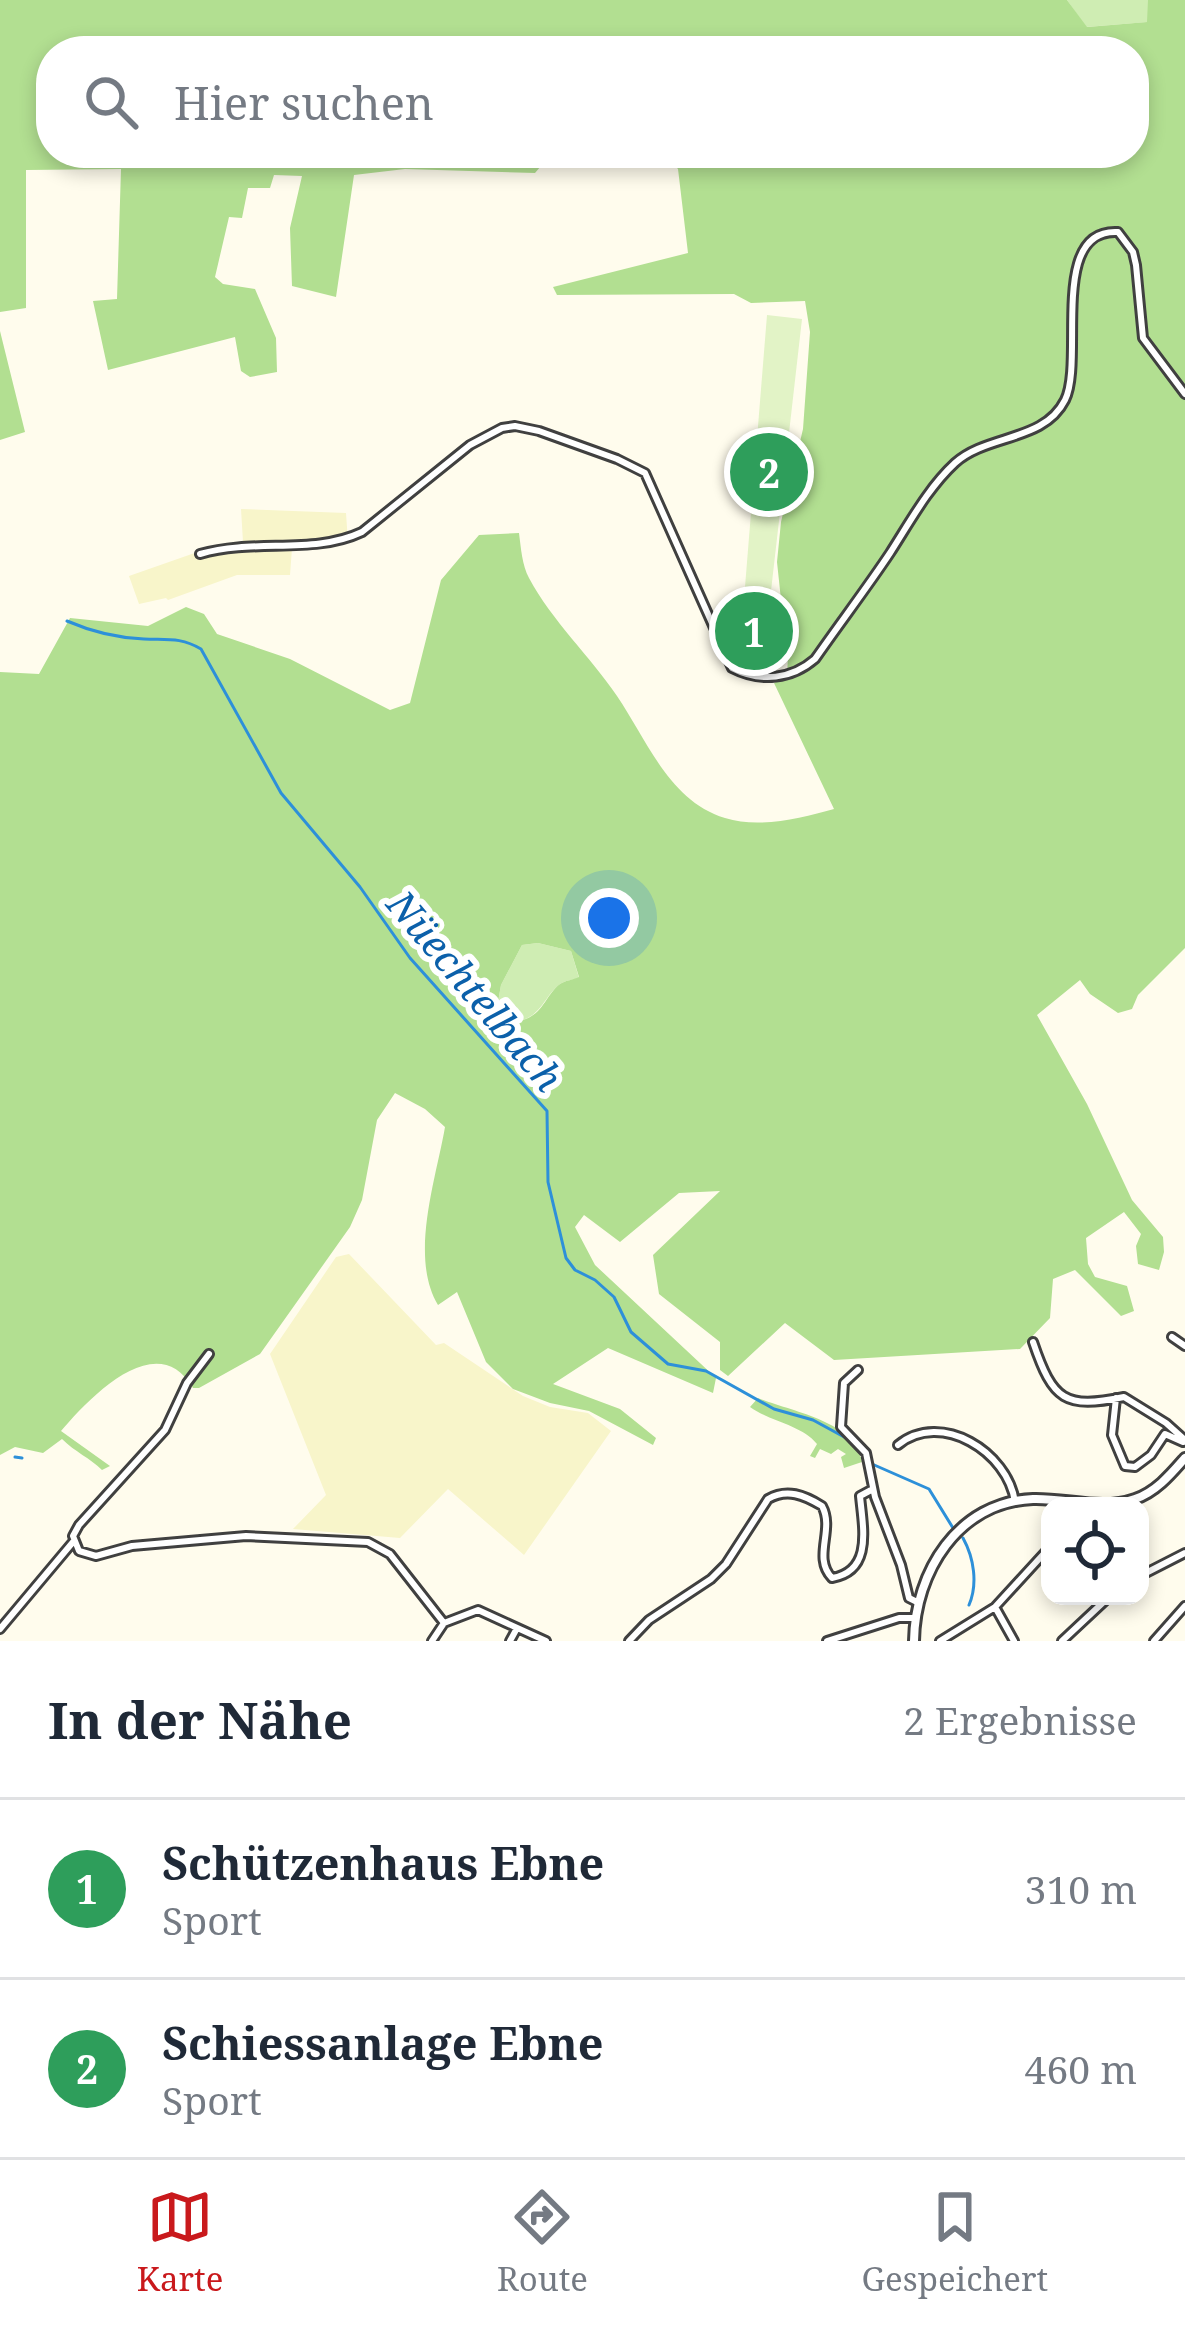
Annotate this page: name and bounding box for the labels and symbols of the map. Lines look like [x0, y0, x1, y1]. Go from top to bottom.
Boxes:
pin: 2 [730, 427, 808, 517]
pin: 1 [715, 586, 793, 676]
water label: Nüechtelbach [376, 878, 576, 1102]
your location [579, 888, 639, 948]

